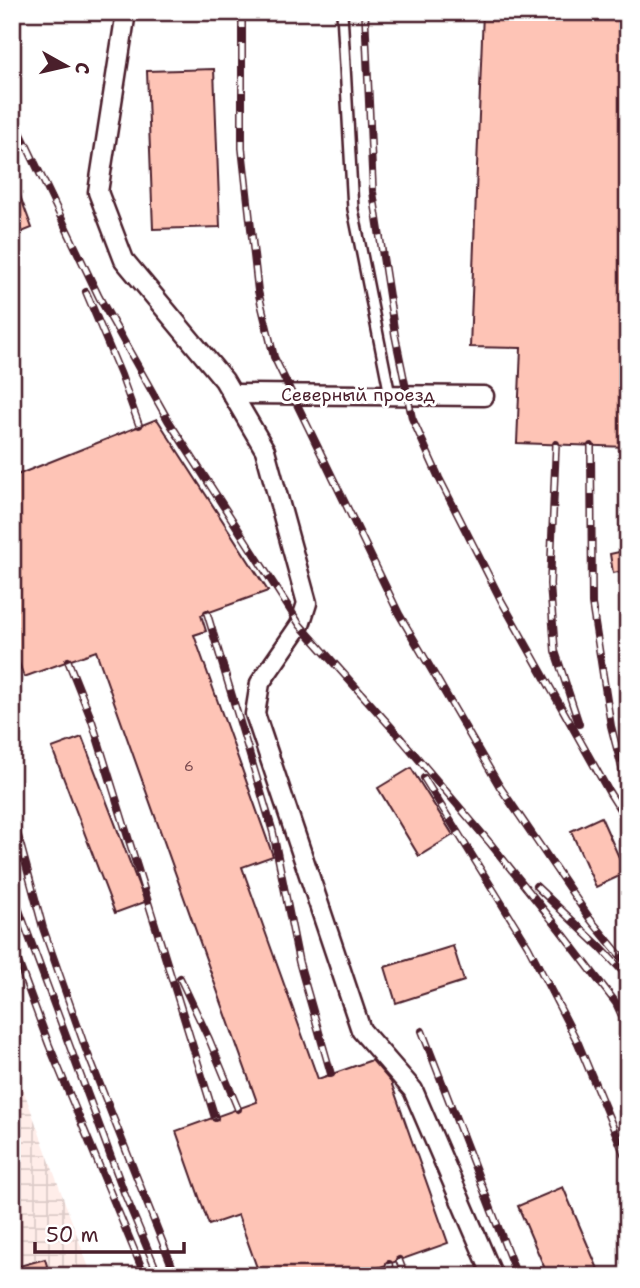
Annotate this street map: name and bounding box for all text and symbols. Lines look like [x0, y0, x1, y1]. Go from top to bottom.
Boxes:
north arrow [32, 32, 102, 102]
text: С [69, 61, 96, 76]
street label: Северный проезд [281, 383, 435, 407]
house number: 6 [184, 757, 194, 775]
scale bar [35, 1211, 184, 1255]
text: 50 m [46, 1221, 99, 1249]

